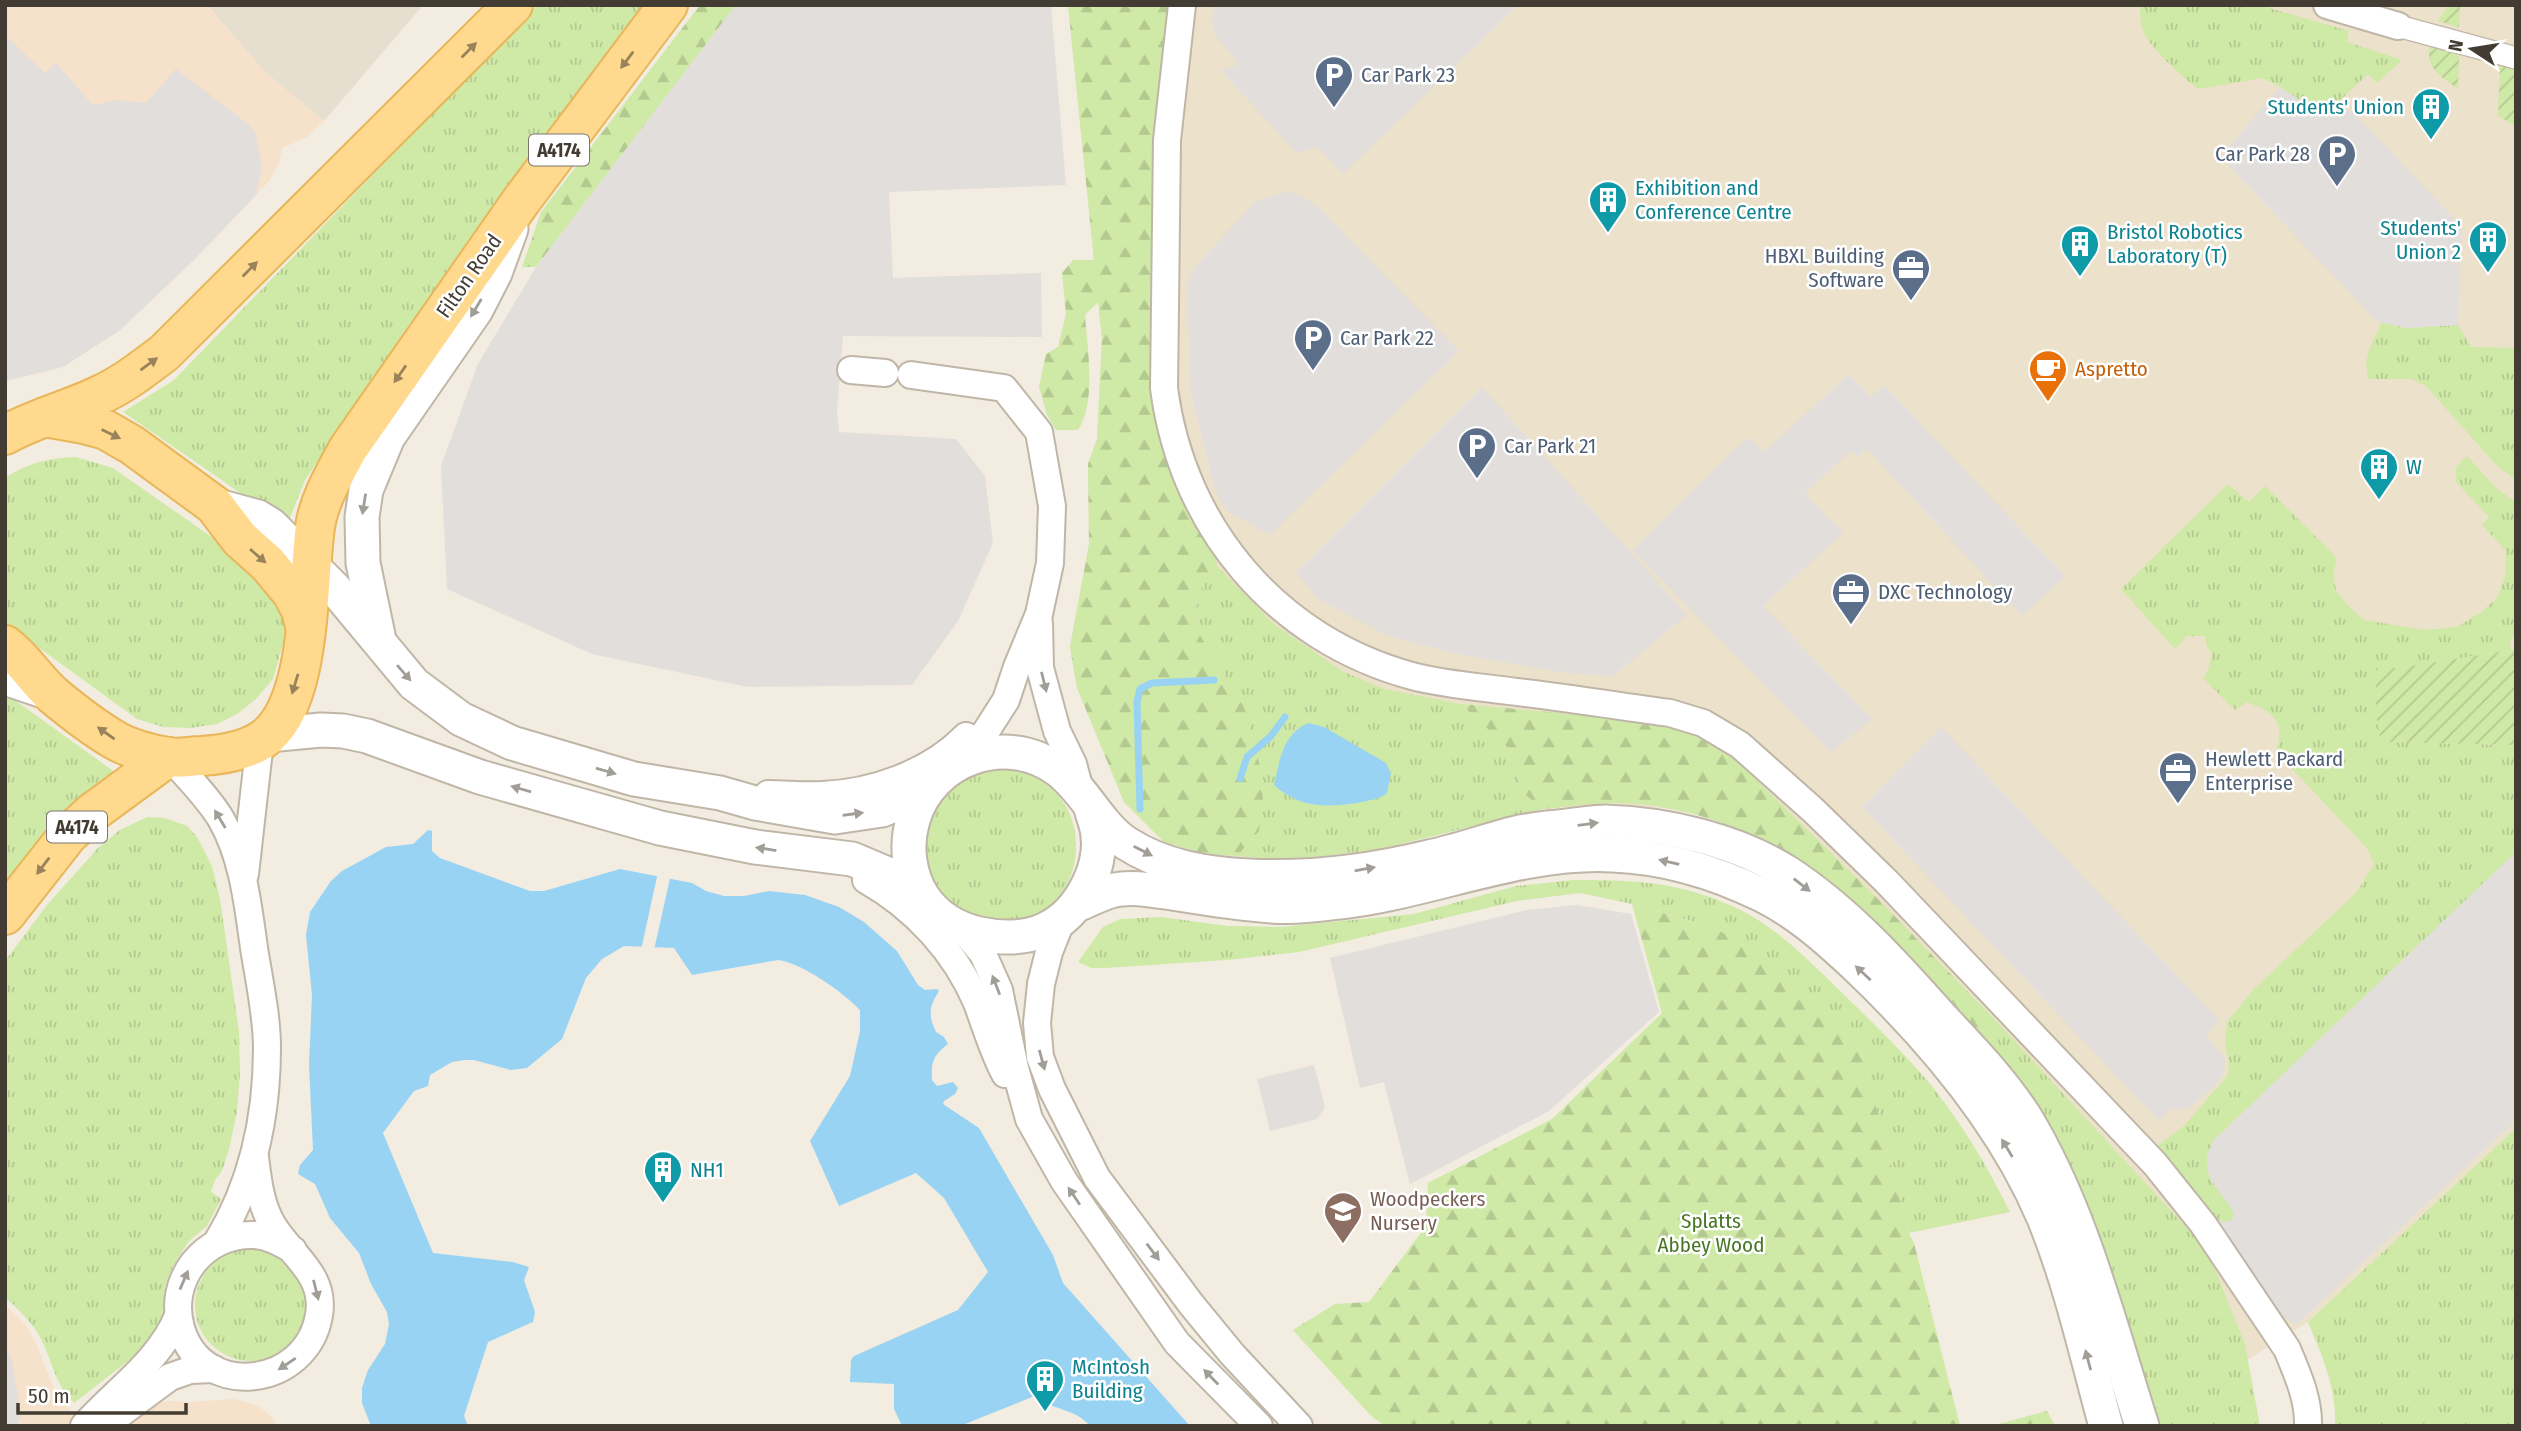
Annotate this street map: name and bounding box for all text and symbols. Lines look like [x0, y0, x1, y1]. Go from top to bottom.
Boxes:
north arrow [2437, 14, 2507, 84]
text: N [2443, 38, 2468, 54]
one-way arrow [461, 42, 477, 58]
one-way arrow [621, 51, 635, 69]
parking icon: Car Park 23 [1313, 54, 1355, 109]
place label: Car Park 23 [1361, 62, 1455, 88]
building icon: Students' Union [2410, 86, 2452, 141]
place label: Students' Union [2268, 94, 2404, 120]
parking icon: Car Park 28 [2316, 133, 2358, 188]
road number: A4174 [529, 134, 589, 166]
place label: Car Park 28 [2215, 141, 2310, 167]
place label: Exhibition and Conference Centre [1635, 175, 1792, 225]
building icon: Exhibition and Conference Centre [1587, 179, 1629, 234]
place label: Students' Union 2 [2380, 215, 2461, 265]
place label: Bristol Robotics Laboratory (T) [2107, 219, 2243, 269]
building icon: Students' Union 2 [2467, 219, 2509, 274]
building icon: Bristol Robotics Laboratory (T) [2059, 223, 2101, 278]
street label: Filton Road [431, 229, 507, 323]
place label: HBXL Building Software [1765, 243, 1884, 293]
office icon: HBXL Building Software [1890, 247, 1932, 302]
one-way arrow [241, 261, 258, 277]
one-way arrow [469, 299, 482, 318]
parking icon: Car Park 22 [1292, 317, 1334, 372]
place label: Car Park 22 [1340, 325, 1434, 351]
cafe icon: Aspretto [2027, 348, 2069, 403]
place label: Aspretto [2075, 356, 2148, 382]
one-way arrow [140, 358, 158, 372]
one-way arrow [394, 365, 408, 383]
parking icon: Car Park 21 [1456, 425, 1498, 480]
one-way arrow [101, 428, 121, 440]
place label: Car Park 21 [1504, 433, 1596, 459]
building icon: W [2358, 446, 2400, 501]
place label: W [2406, 454, 2422, 480]
one-way arrow [358, 493, 369, 515]
one-way arrow [249, 548, 267, 564]
office icon: DXC Technology [1830, 571, 1872, 626]
place label: DXC Technology [1878, 579, 2013, 605]
one-way arrow [396, 664, 411, 681]
one-way arrow [1039, 671, 1050, 693]
one-way arrow [290, 674, 300, 695]
one-way arrow [97, 726, 115, 740]
place label: Hewlett Packard Enterprise [2205, 746, 2343, 796]
office icon: Hewlett Packard Enterprise [2157, 750, 2199, 805]
one-way arrow [595, 766, 616, 776]
one-way arrow [510, 783, 531, 793]
one-way arrow [842, 809, 864, 820]
one-way arrow [213, 810, 226, 829]
road number: A4174 [47, 812, 107, 842]
one-way arrow [1577, 818, 1599, 829]
one-way arrow [755, 843, 777, 854]
one-way arrow [1133, 845, 1153, 857]
one-way arrow [36, 856, 51, 874]
one-way arrow [1658, 856, 1680, 867]
one-way arrow [1354, 863, 1376, 874]
one-way arrow [1793, 877, 1811, 892]
one-way arrow [1855, 966, 1872, 982]
one-way arrow [991, 974, 1002, 995]
one-way arrow [1037, 1049, 1048, 1071]
one-way arrow [2000, 1139, 2013, 1158]
building icon: NH1 [642, 1149, 684, 1204]
place label: NH1 [690, 1157, 724, 1183]
place label: Woodpeckers Nursery [1370, 1186, 1485, 1236]
one-way arrow [1067, 1187, 1081, 1205]
school or university icon: Woodpeckers Nursery [1322, 1190, 1364, 1245]
park label: Splatts Abbey Wood [1658, 1208, 1764, 1258]
one-way arrow [1146, 1243, 1160, 1261]
one-way arrow [178, 1270, 190, 1290]
one-way arrow [311, 1279, 322, 1301]
one-way arrow [2082, 1349, 2093, 1371]
place label: McIntosh Building [1072, 1354, 1150, 1404]
one-way arrow [277, 1358, 297, 1371]
building icon: McIntosh Building [1024, 1358, 1066, 1413]
one-way arrow [1203, 1369, 1219, 1386]
scale bar [18, 1372, 186, 1416]
text: 50 m [28, 1383, 70, 1409]

